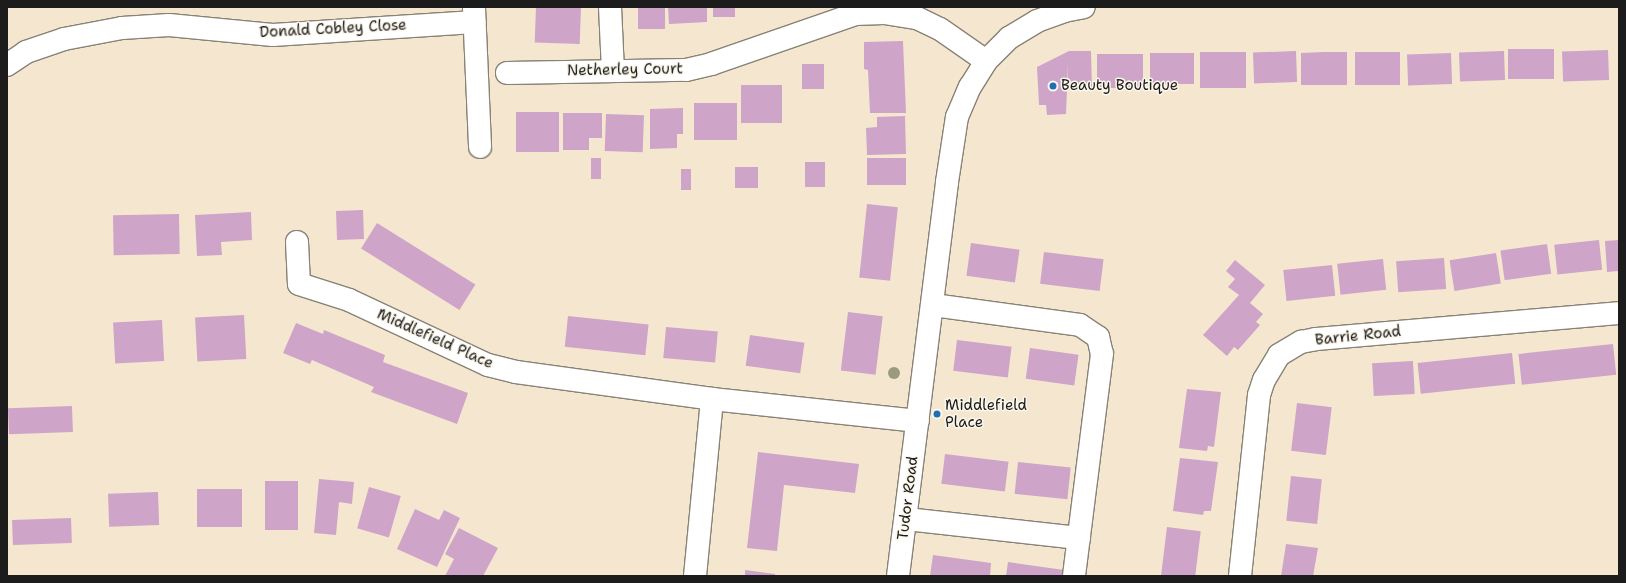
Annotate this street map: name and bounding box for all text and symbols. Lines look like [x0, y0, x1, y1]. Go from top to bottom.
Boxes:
street label: Donald Cobley Close [259, 16, 407, 42]
street label: Netherley Court [567, 60, 683, 80]
place label: Beauty Boutique [1061, 77, 1178, 95]
marker: Beauty Boutique [1048, 81, 1058, 91]
street label: Middlefield Place [374, 305, 496, 373]
street label: Barrie Road [1314, 323, 1402, 349]
place label: Middlefield Place [945, 396, 1027, 431]
marker: Middlefield Place [932, 409, 942, 419]
street label: Tudor Road [894, 455, 922, 541]

